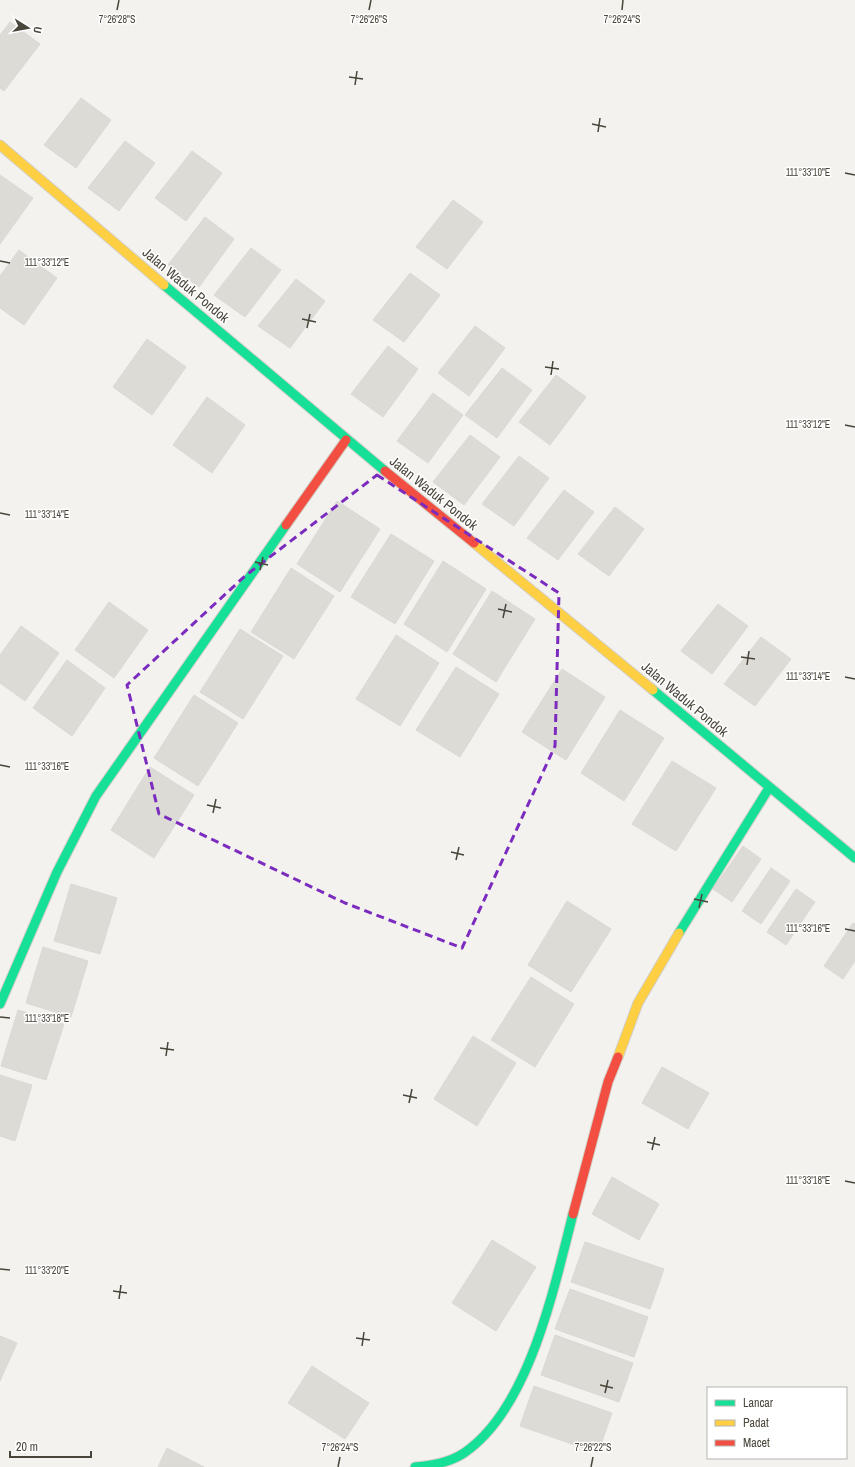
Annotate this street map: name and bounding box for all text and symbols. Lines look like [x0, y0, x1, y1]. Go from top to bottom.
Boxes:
north arrow [8, 8, 48, 48]
text: 7°26'28"S [99, 13, 136, 26]
text: 7°26'26"S [351, 13, 388, 26]
text: 7°26'24"S [604, 13, 641, 26]
text: U [30, 25, 45, 34]
text: 111°33'10"E [786, 166, 830, 179]
street label: Jalan Waduk Pondok [139, 243, 233, 327]
text: 111°33'12"E [25, 256, 69, 269]
text: 111°33'12"E [786, 418, 830, 431]
street label: Jalan Waduk Pondok [386, 452, 482, 534]
text: 111°33'14"E [25, 508, 69, 521]
street label: Jalan Waduk Pondok [638, 657, 732, 741]
text: 111°33'14"E [786, 670, 830, 683]
text: 111°33'16"E [25, 760, 69, 773]
text: 111°33'16"E [786, 922, 830, 935]
text: 111°33'18"E [25, 1012, 69, 1025]
text: 111°33'18"E [786, 1174, 830, 1187]
text: 111°33'20"E [25, 1264, 69, 1277]
legend [707, 1387, 847, 1459]
text: Lancar [743, 1395, 774, 1411]
text: Padat [743, 1415, 769, 1431]
scale bar [10, 1433, 91, 1459]
text: Macet [743, 1435, 770, 1451]
text: 20 m [16, 1439, 38, 1455]
text: 7°26'24"S [322, 1441, 359, 1454]
text: 7°26'22"S [575, 1441, 612, 1454]

